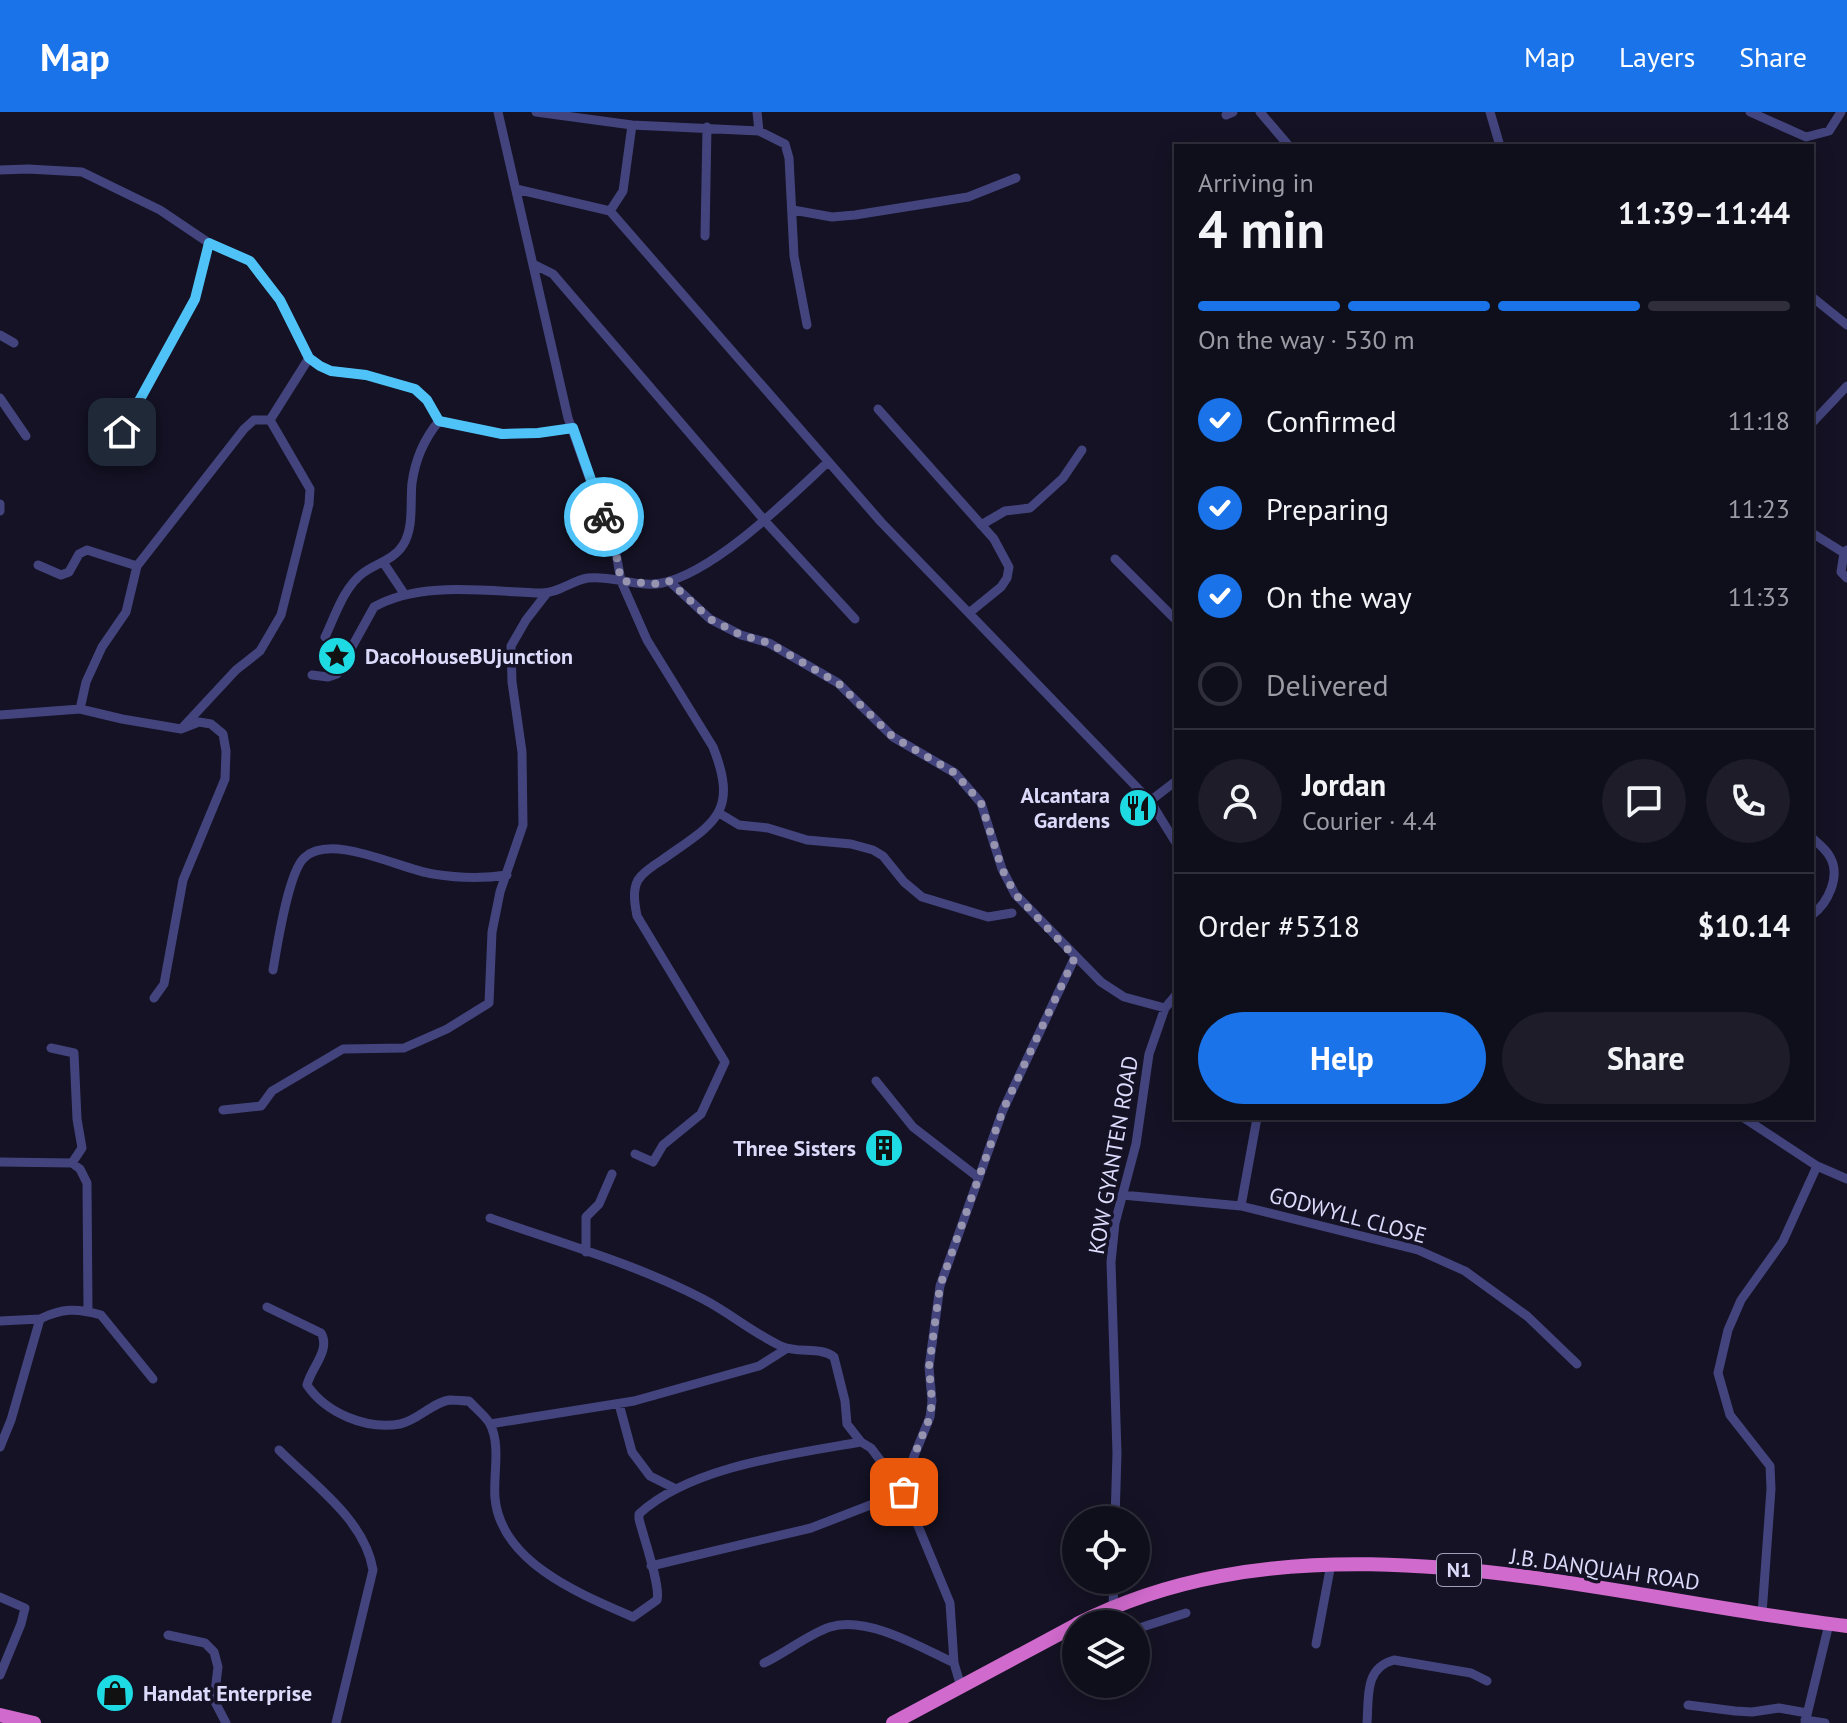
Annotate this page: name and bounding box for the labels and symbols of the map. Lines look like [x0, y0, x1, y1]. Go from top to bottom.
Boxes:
pin [88, 398, 156, 466]
courier [564, 477, 644, 557]
place icon: DacoHouseBUjunction [316, 635, 358, 677]
place label: DacoHouseBUjunction [365, 642, 573, 670]
place label: Alcantara Gardens [1021, 781, 1110, 834]
restaurant icon: Alcantara Gardens [1117, 787, 1159, 829]
street label: KOW GYANTEN ROAD [1082, 1054, 1144, 1256]
building icon: Three Sisters [863, 1127, 905, 1169]
place label: Three Sisters [733, 1134, 856, 1162]
street label: GODWYLL CLOSE [1266, 1181, 1430, 1249]
pin [870, 1458, 938, 1526]
street label: J.B. DANQUAH ROAD [1507, 1542, 1702, 1596]
road number: N1 [1437, 1554, 1481, 1586]
shop icon: Handat Enterprise [94, 1672, 136, 1714]
place label: Handat Enterprise [143, 1679, 312, 1707]

